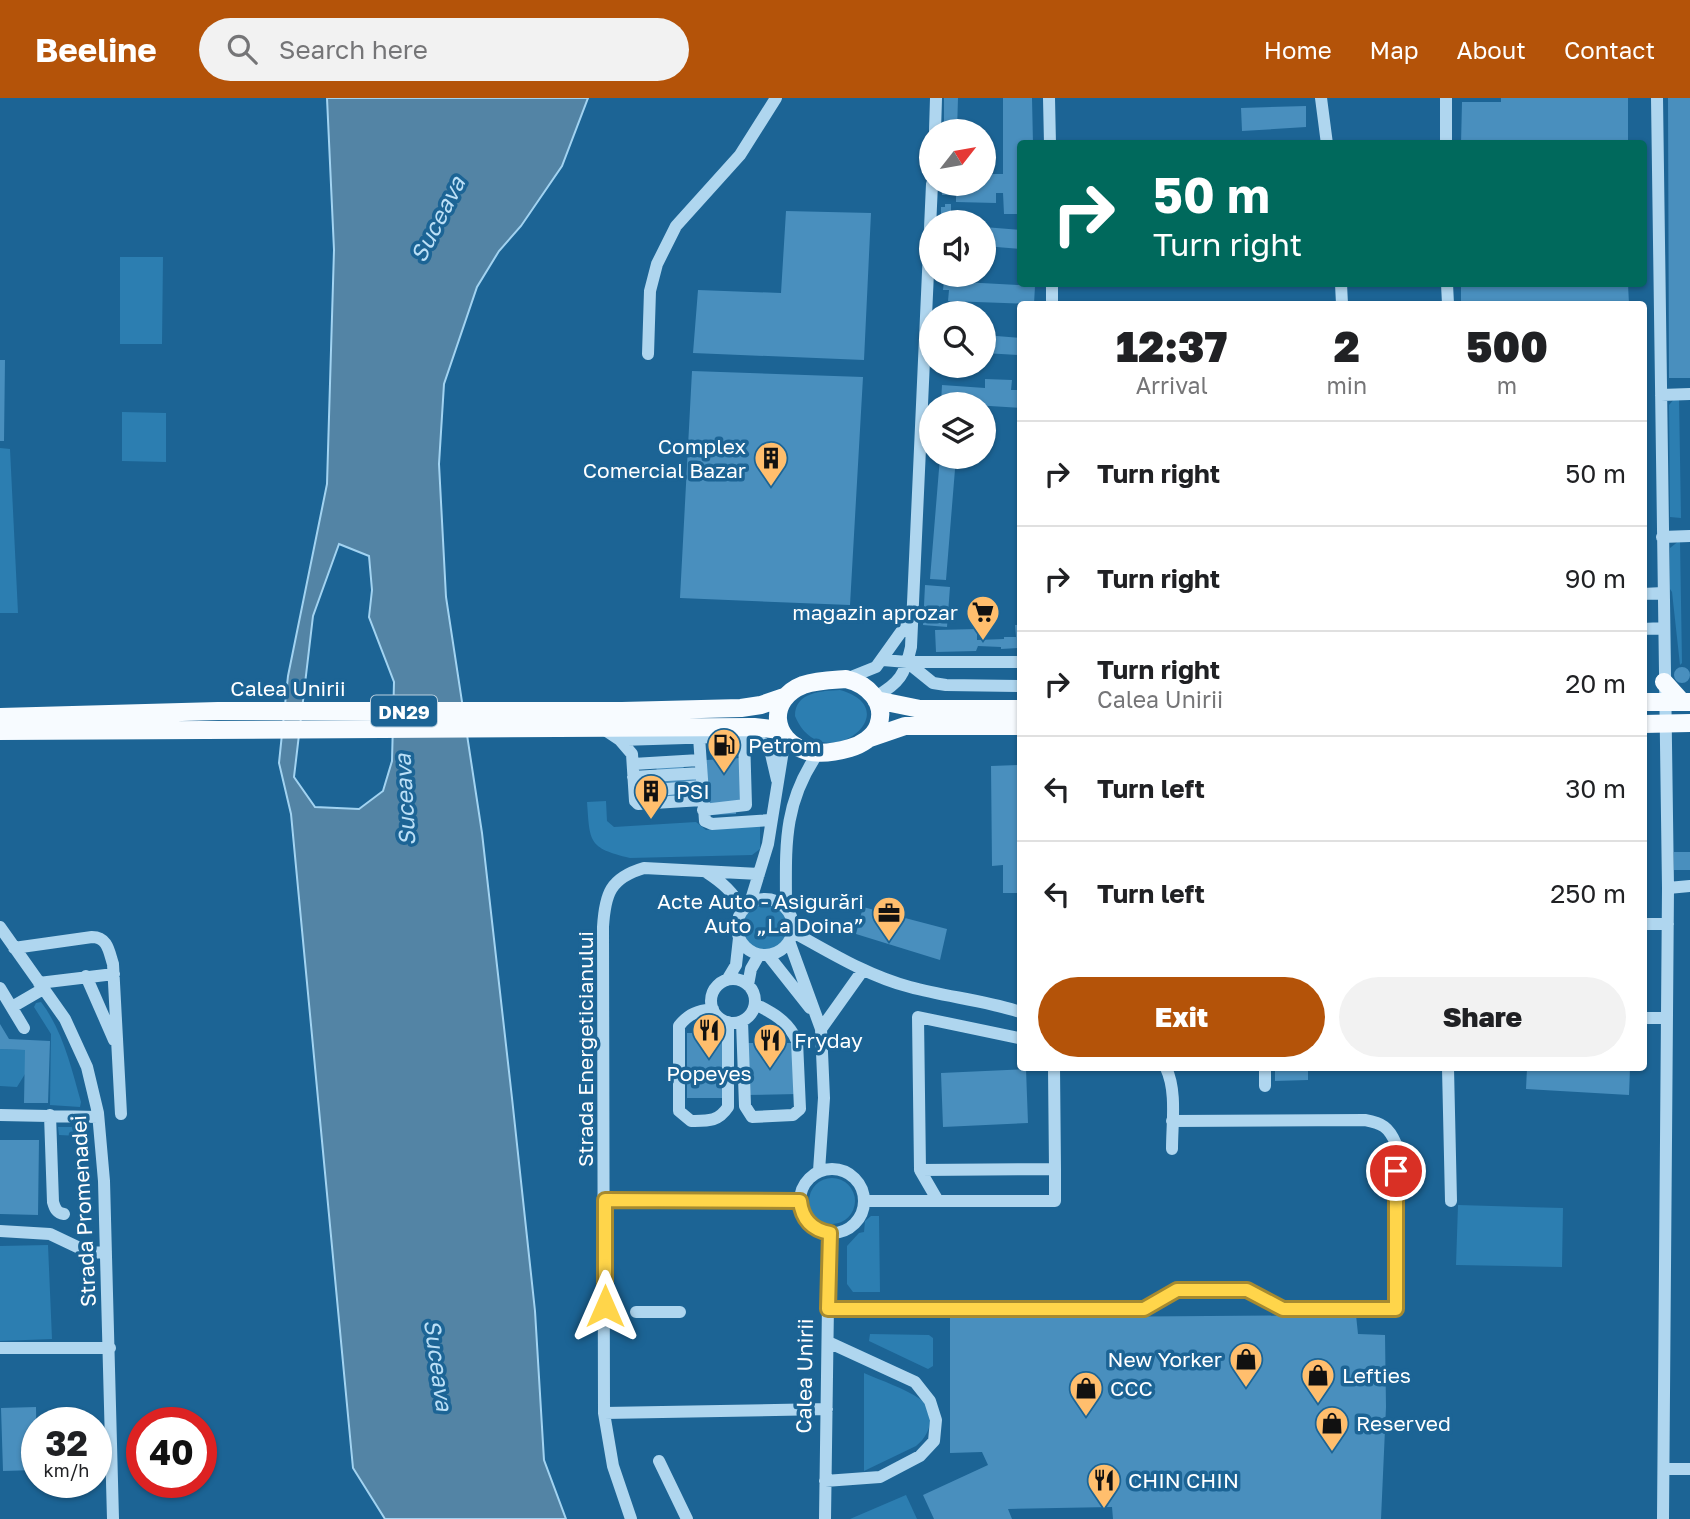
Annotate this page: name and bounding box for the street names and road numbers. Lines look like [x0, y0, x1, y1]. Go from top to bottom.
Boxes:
street label: Calea Unirii [230, 675, 346, 701]
road number: DN29 [371, 696, 437, 726]
street label: Strada Energeticianului [572, 931, 598, 1167]
street label: Strada Promenadei [65, 1114, 101, 1308]
street label: Calea Unirii [790, 1318, 818, 1434]

